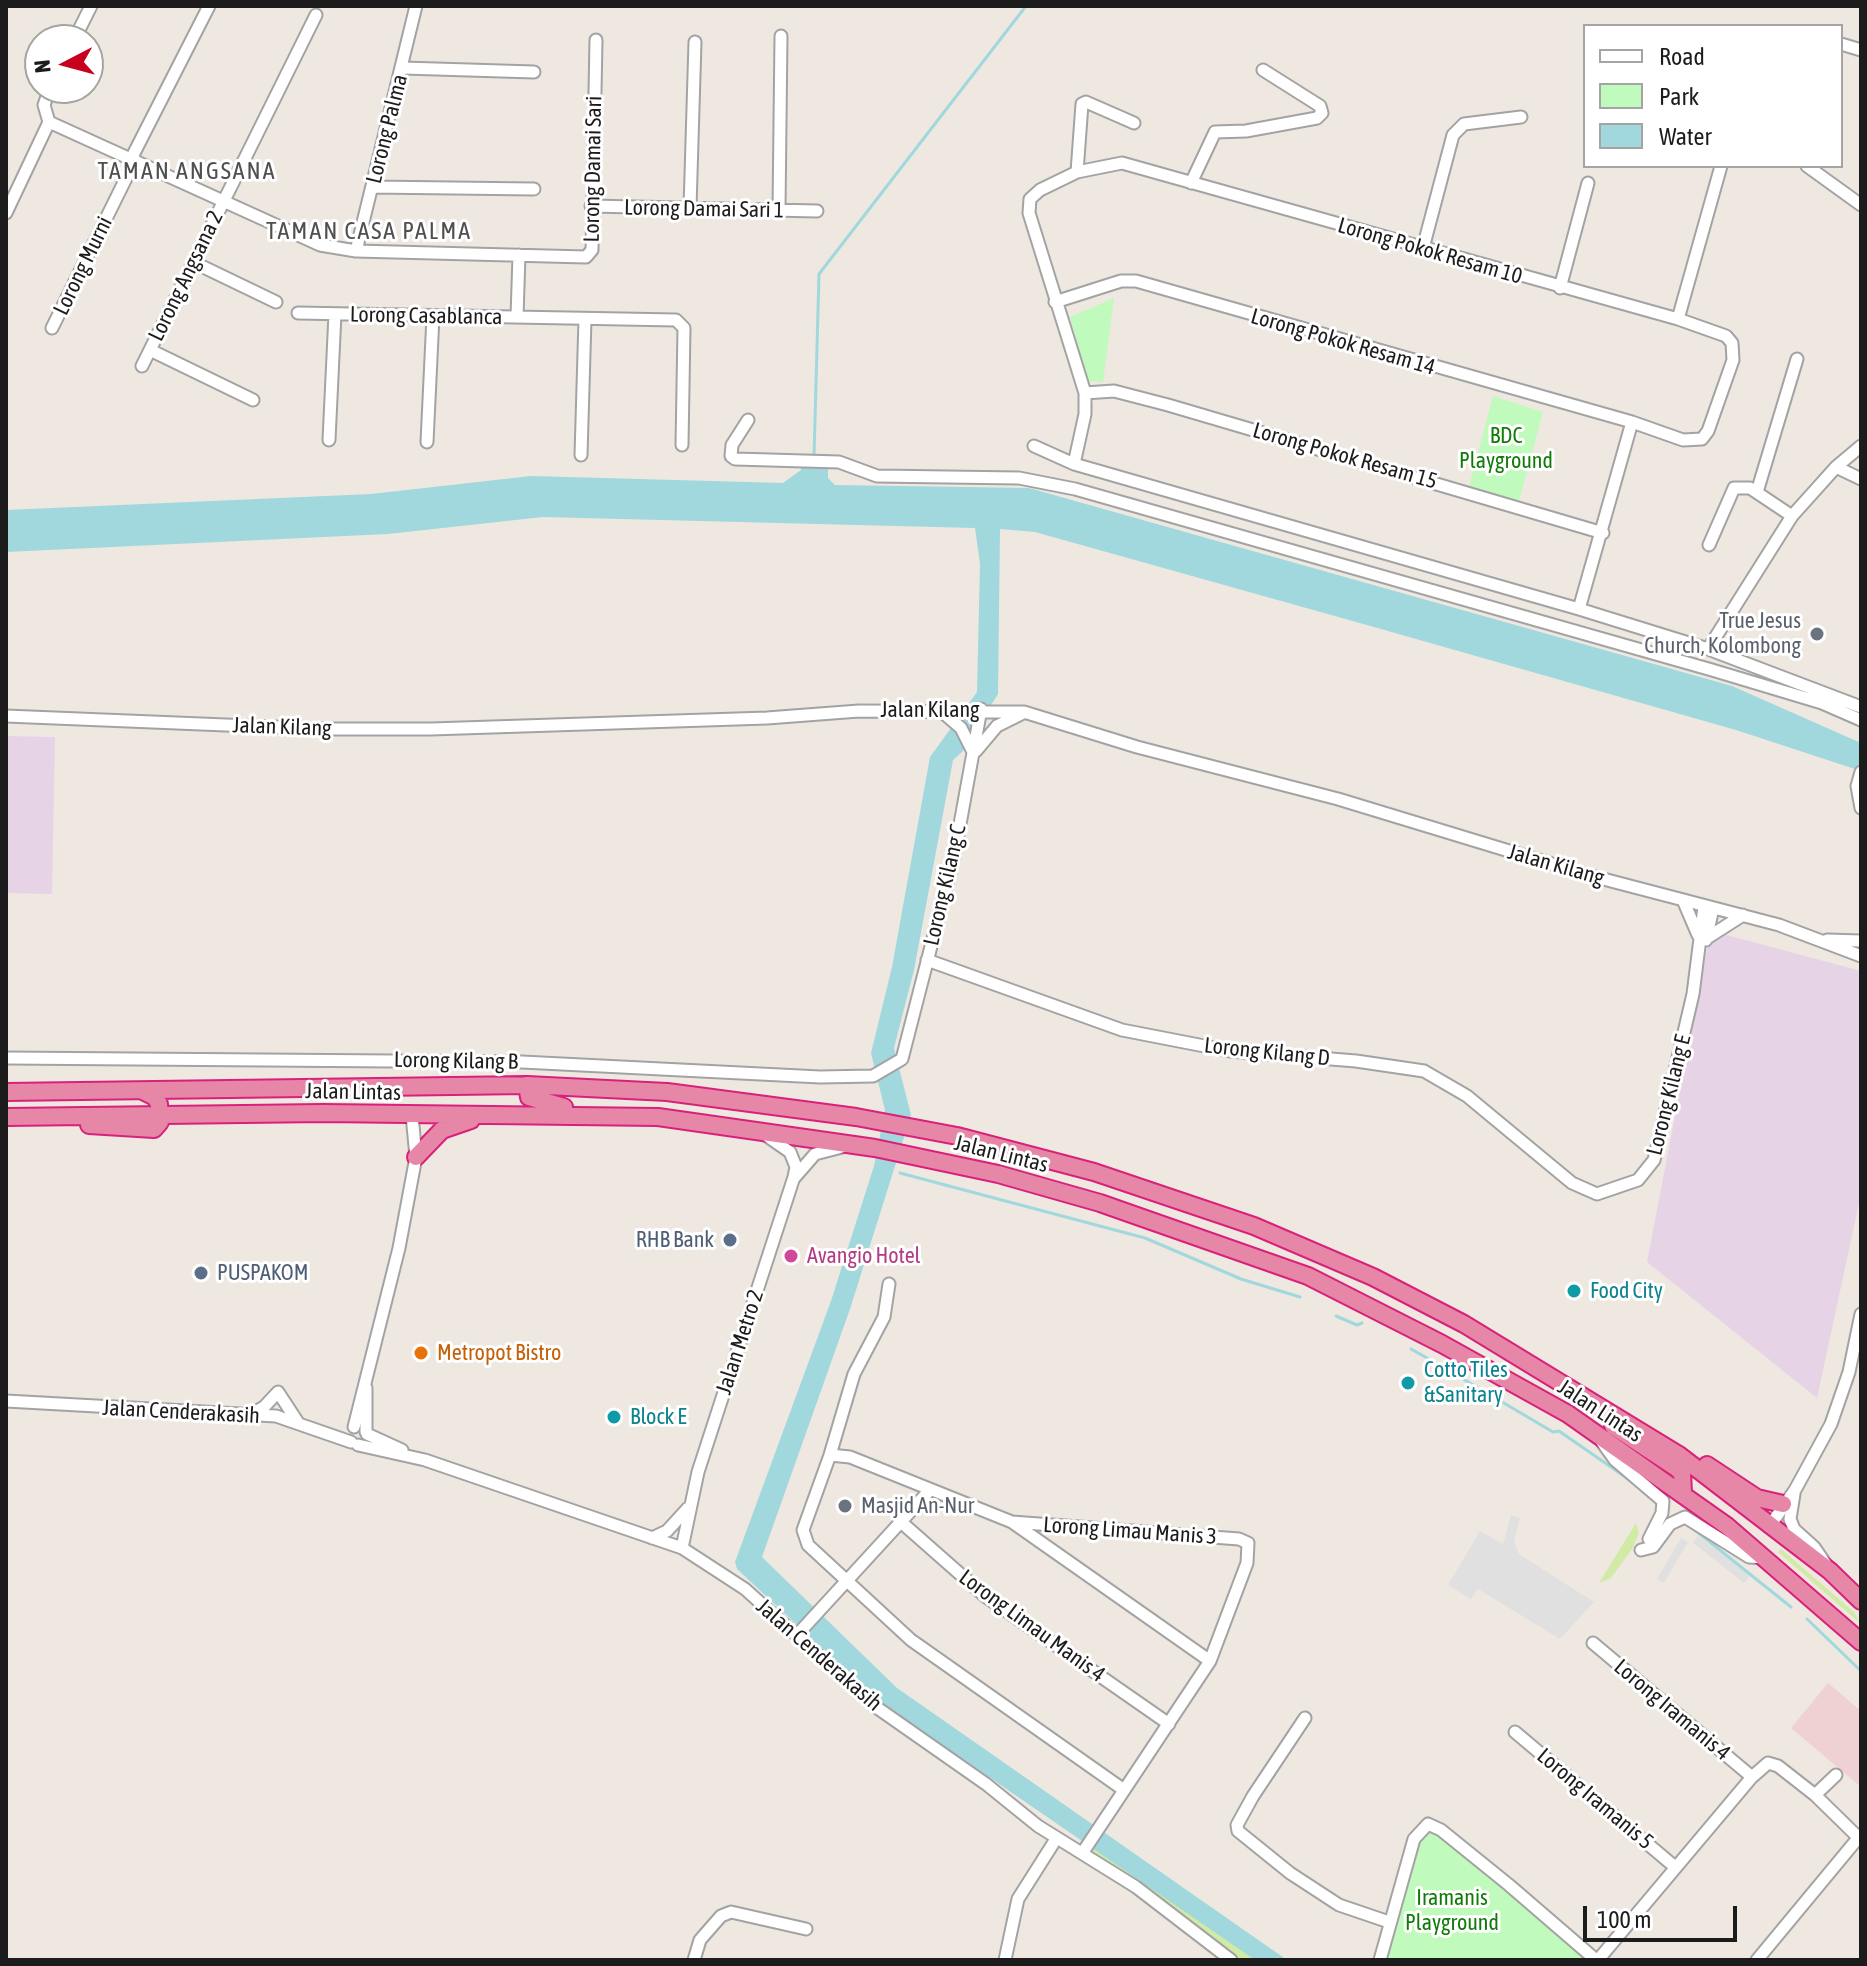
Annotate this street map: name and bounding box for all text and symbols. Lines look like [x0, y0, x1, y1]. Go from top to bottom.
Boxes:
north arrow [24, 24, 104, 104]
legend [1583, 24, 1843, 168]
text: Road [1659, 43, 1705, 70]
text: N [29, 58, 56, 74]
street label: Lorong Palma [361, 72, 413, 186]
text: Park [1659, 83, 1699, 110]
street label: Lorong Damai Sari [579, 96, 607, 242]
text: Water [1659, 123, 1712, 150]
district label: TAMAN ANGSANA [97, 157, 277, 185]
street label: Lorong Damai Sari 1 [624, 194, 784, 224]
street label: Lorong Angsana 2 [143, 206, 229, 346]
street label: Lorong Murni [48, 212, 118, 320]
street label: Lorong Pokok Resam 10 [1335, 212, 1525, 290]
district label: TAMAN CASA PALMA [266, 217, 472, 245]
street label: Lorong Casablanca [350, 301, 502, 331]
street label: Lorong Pokok Resam 14 [1248, 303, 1438, 381]
street label: Lorong Pokok Resam 15 [1250, 417, 1440, 495]
park label: BDC Playground [1459, 423, 1553, 474]
place label: True Jesus Church, Kolombong [1644, 608, 1801, 660]
marker: True Jesus Church, Kolombong [1808, 625, 1826, 643]
street label: Jalan Kilang [880, 697, 980, 723]
street label: Jalan Kilang [232, 712, 332, 742]
street label: Lorong Kilang C [918, 822, 972, 948]
street label: Jalan Kilang [1505, 839, 1607, 891]
street label: Lorong Kilang D [1203, 1032, 1331, 1072]
street label: Lorong Kilang E [1641, 1032, 1697, 1158]
street label: Lorong Kilang B [394, 1047, 518, 1075]
street label: Jalan Lintas [305, 1078, 401, 1106]
street label: Jalan Lintas [951, 1130, 1051, 1178]
place label: RHB Bank [636, 1227, 714, 1253]
marker: RHB Bank [721, 1231, 739, 1249]
place label: Avangio Hotel [807, 1243, 920, 1269]
marker: Avangio Hotel [782, 1247, 800, 1265]
place label: PUSPAKOM [217, 1260, 308, 1286]
marker: PUSPAKOM [192, 1264, 210, 1282]
place label: Food City [1590, 1278, 1663, 1304]
marker: Food City [1565, 1282, 1583, 1300]
street label: Jalan Metro 2 [711, 1286, 769, 1398]
place label: Metropot Bistro [437, 1340, 561, 1366]
marker: Metropot Bistro [412, 1344, 430, 1362]
place label: Cotto Tiles &Sanitary [1424, 1357, 1508, 1408]
marker: Cotto Tiles &Sanitary [1399, 1374, 1417, 1392]
street label: Jalan Lintas [1553, 1374, 1647, 1448]
street label: Jalan Cenderakasih [102, 1395, 260, 1429]
place label: Block E [630, 1404, 687, 1430]
marker: Block E [605, 1408, 623, 1426]
place label: Masjid An-Nur [861, 1493, 974, 1519]
marker: Masjid An-Nur [836, 1497, 854, 1515]
street label: Lorong Limau Manis 3 [1042, 1512, 1218, 1550]
street label: Lorong Limau Manis 4 [954, 1564, 1110, 1688]
street label: Jalan Cenderakasih [751, 1593, 887, 1717]
street label: Lorong Iramanis 4 [1608, 1654, 1736, 1766]
street label: Lorong Iramanis 5 [1531, 1743, 1659, 1855]
park label: Iramanis Playground [1405, 1885, 1499, 1936]
scale bar [1587, 1890, 1741, 1940]
text: 100 m [1597, 1906, 1651, 1933]

